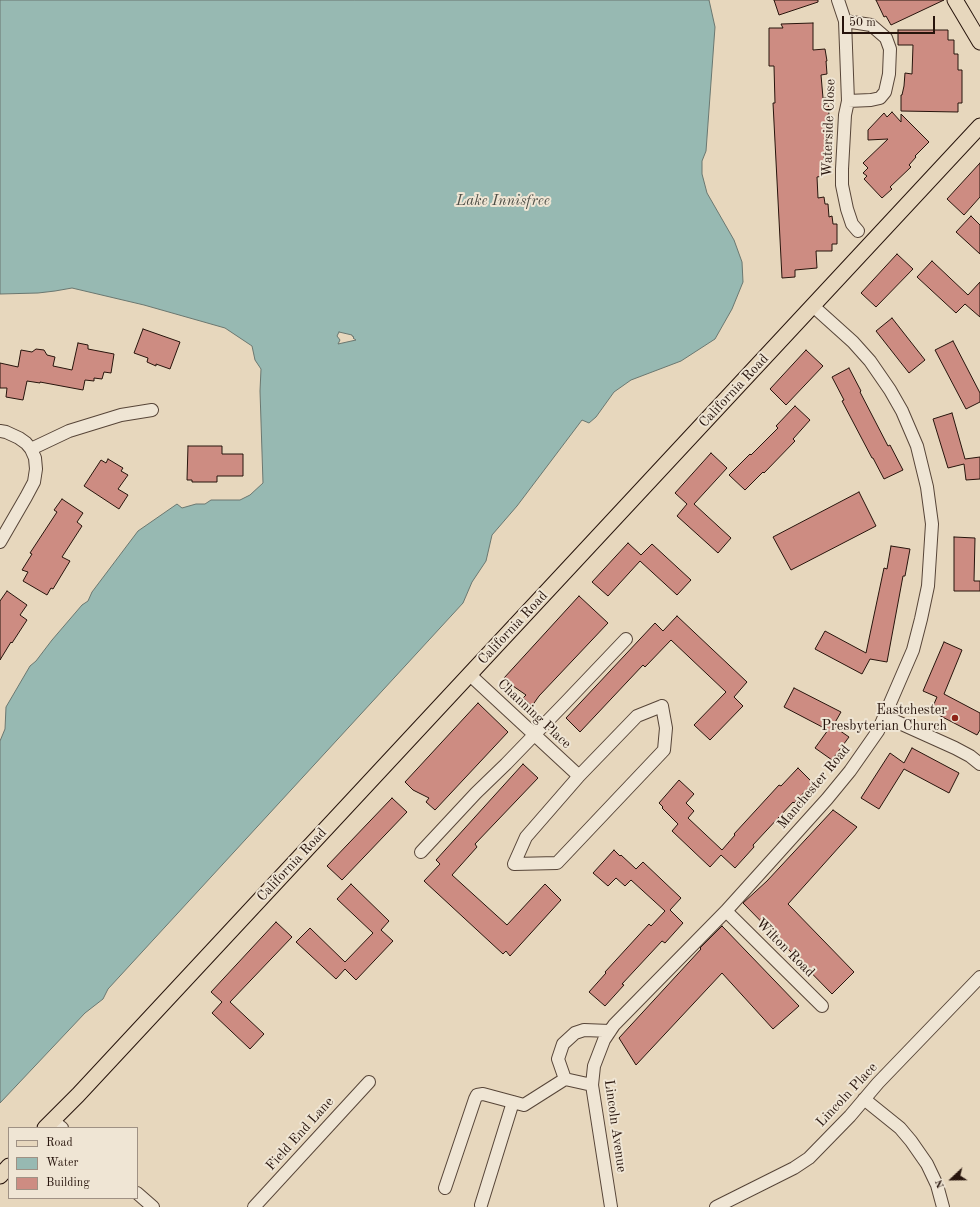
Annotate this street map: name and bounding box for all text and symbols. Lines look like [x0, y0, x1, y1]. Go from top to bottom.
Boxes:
scale bar [844, 8, 937, 34]
text: 50 m [849, 17, 876, 29]
street label: Waterside Close [819, 79, 839, 177]
water label: Lake Innisfree [456, 192, 550, 210]
street label: California Road [696, 351, 772, 431]
street label: California Road [475, 588, 551, 668]
street label: Channing Place [494, 676, 574, 752]
place label: Eastchester Presbyterian Church [821, 702, 947, 734]
marker: Eastchester Presbyterian Church [950, 713, 960, 723]
street label: Manchester Road [774, 742, 854, 832]
street label: California Road [254, 825, 330, 905]
street label: Wilton Road [752, 915, 818, 981]
street label: Lincoln Place [813, 1059, 881, 1131]
street label: Lincoln Avenue [600, 1079, 630, 1173]
street label: Field End Lane [262, 1094, 338, 1174]
legend [8, 1127, 138, 1199]
text: Road [46, 1137, 73, 1149]
text: Water [46, 1157, 78, 1169]
north arrow [932, 1159, 972, 1199]
text: Building [46, 1177, 90, 1189]
text: N [934, 1178, 947, 1190]

